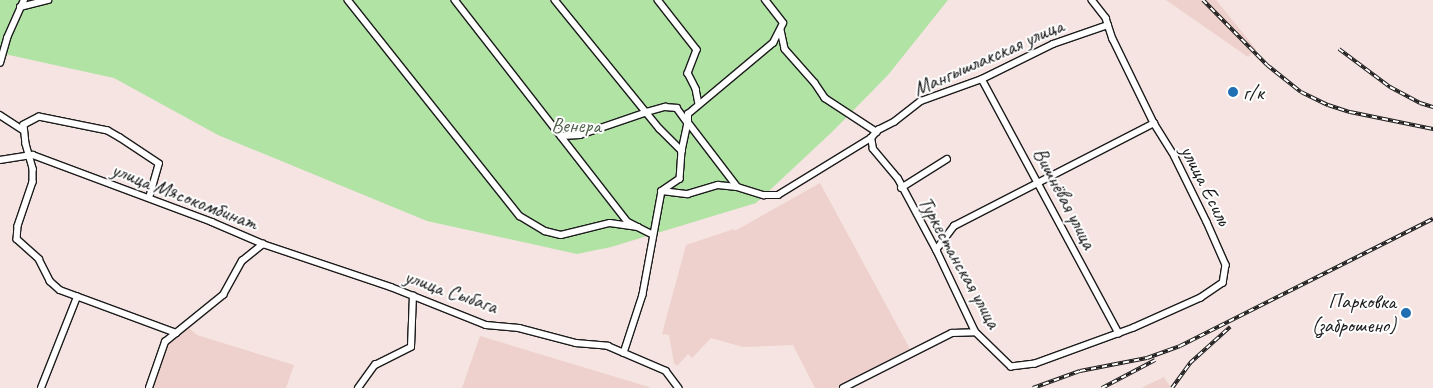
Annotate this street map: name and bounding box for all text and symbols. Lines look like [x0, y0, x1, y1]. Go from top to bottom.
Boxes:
street label: Мангышлакская улица [909, 13, 1067, 101]
place label: г/к [1243, 79, 1264, 105]
marker: г/к [1227, 86, 1239, 98]
park label: Венера [551, 112, 601, 138]
street label: улица Есиль [1175, 141, 1237, 229]
street label: Вишнёвая улица [1027, 142, 1103, 254]
street label: улица Мясокомбинат [110, 157, 260, 235]
street label: Туркестанская улица [913, 190, 1007, 334]
street label: улица Сыбага [401, 263, 501, 319]
place label: Парковка (заброшено) [1311, 288, 1396, 338]
marker: Парковка (заброшено) [1400, 307, 1412, 319]

